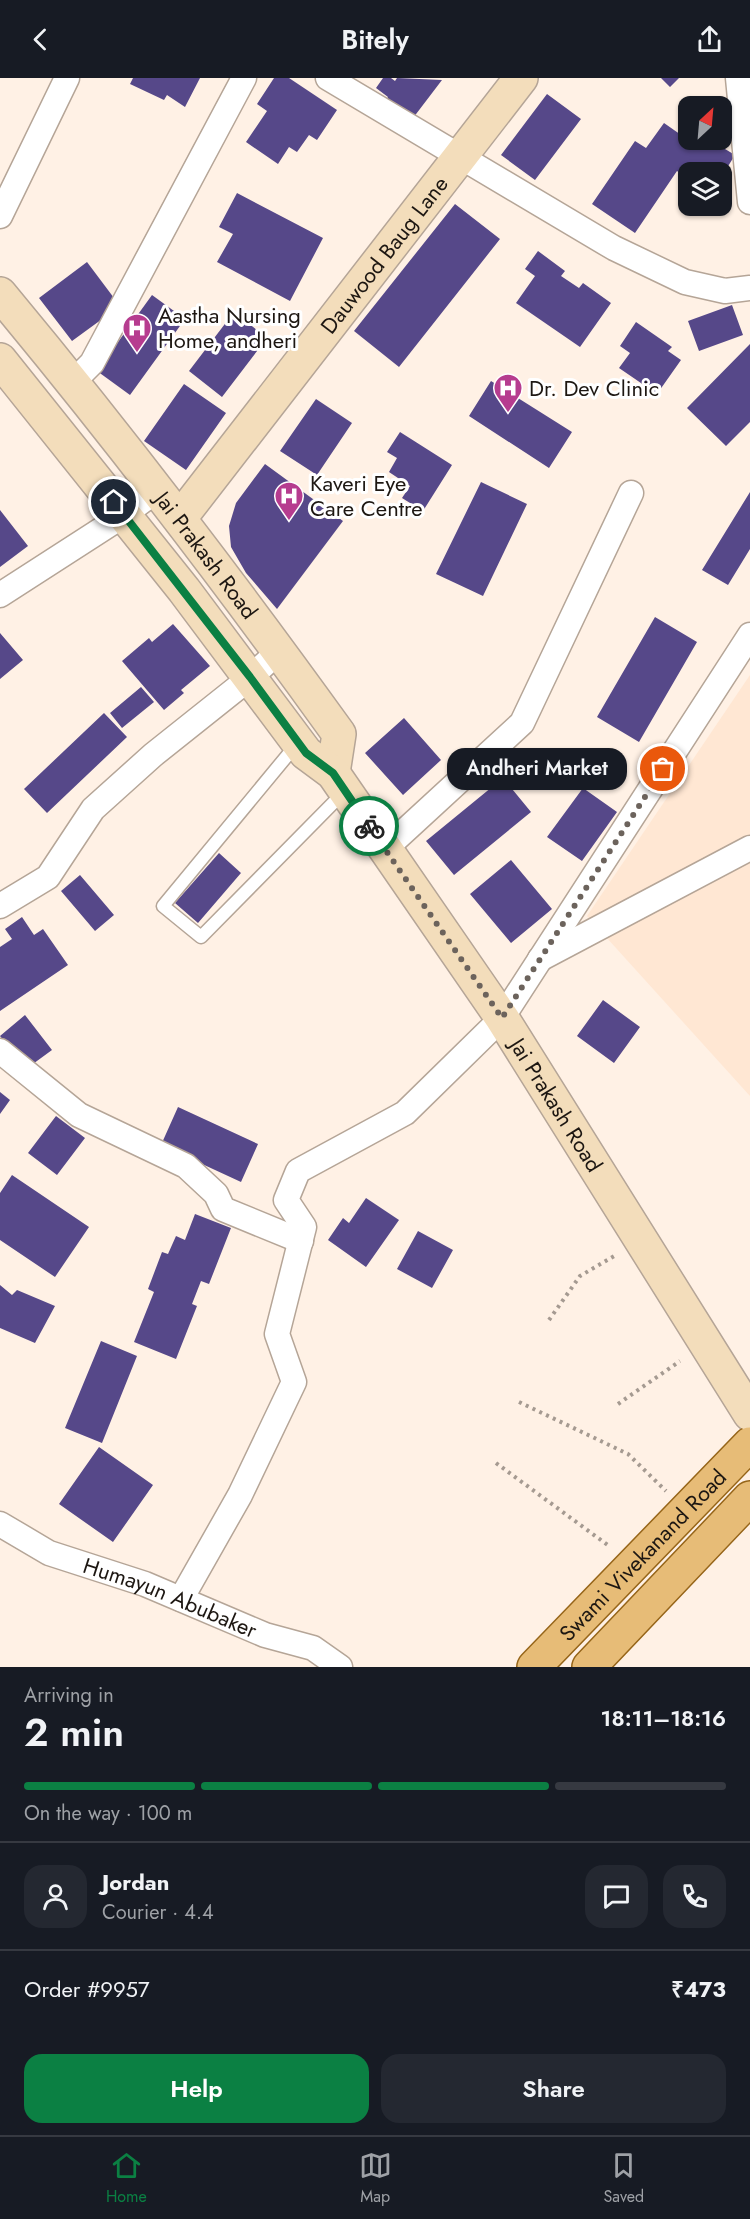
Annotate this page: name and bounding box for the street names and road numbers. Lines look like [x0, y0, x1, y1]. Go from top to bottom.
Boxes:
street label: Dauwood Baug Lane [313, 169, 455, 340]
street label: Jai Prakash Road [146, 482, 266, 626]
street label: Jai Prakash Road [501, 1029, 611, 1178]
street label: Swami Vivekanand Road [551, 1462, 734, 1648]
street label: Humayun Abubaker [79, 1549, 262, 1646]

